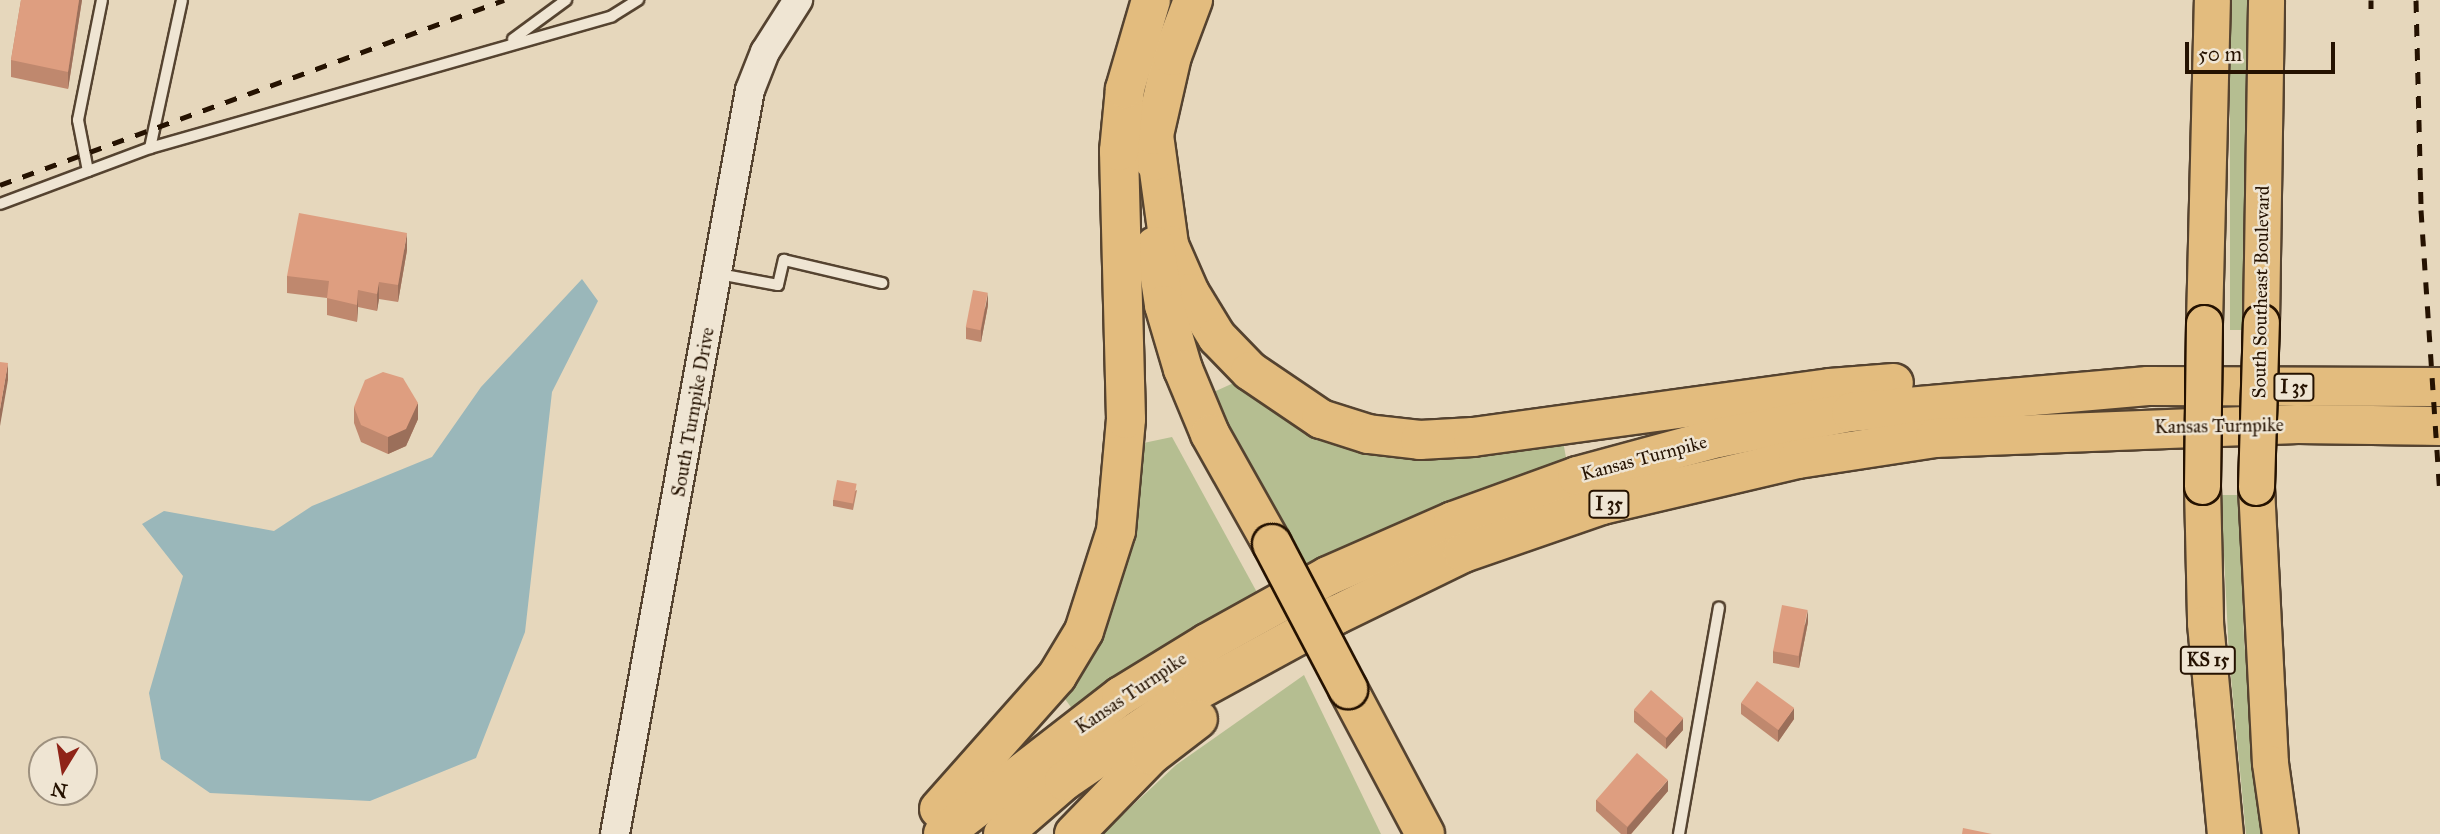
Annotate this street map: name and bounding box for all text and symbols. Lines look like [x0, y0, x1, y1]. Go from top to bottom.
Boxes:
scale bar [2188, 28, 2338, 72]
text: 50 m [2198, 41, 2242, 67]
street label: South Southeast Boulevard [2248, 185, 2274, 399]
street label: South Turnpike Drive [667, 325, 719, 499]
road number: I 35 [2273, 372, 2315, 402]
street label: Kansas Turnpike [2154, 413, 2284, 439]
street label: Kansas Turnpike [1579, 430, 1709, 486]
road number: I 35 [1588, 490, 1630, 518]
road number: KS 15 [2178, 646, 2238, 674]
street label: Kansas Turnpike [1071, 647, 1191, 739]
north arrow [28, 736, 98, 806]
text: N [49, 777, 69, 803]

